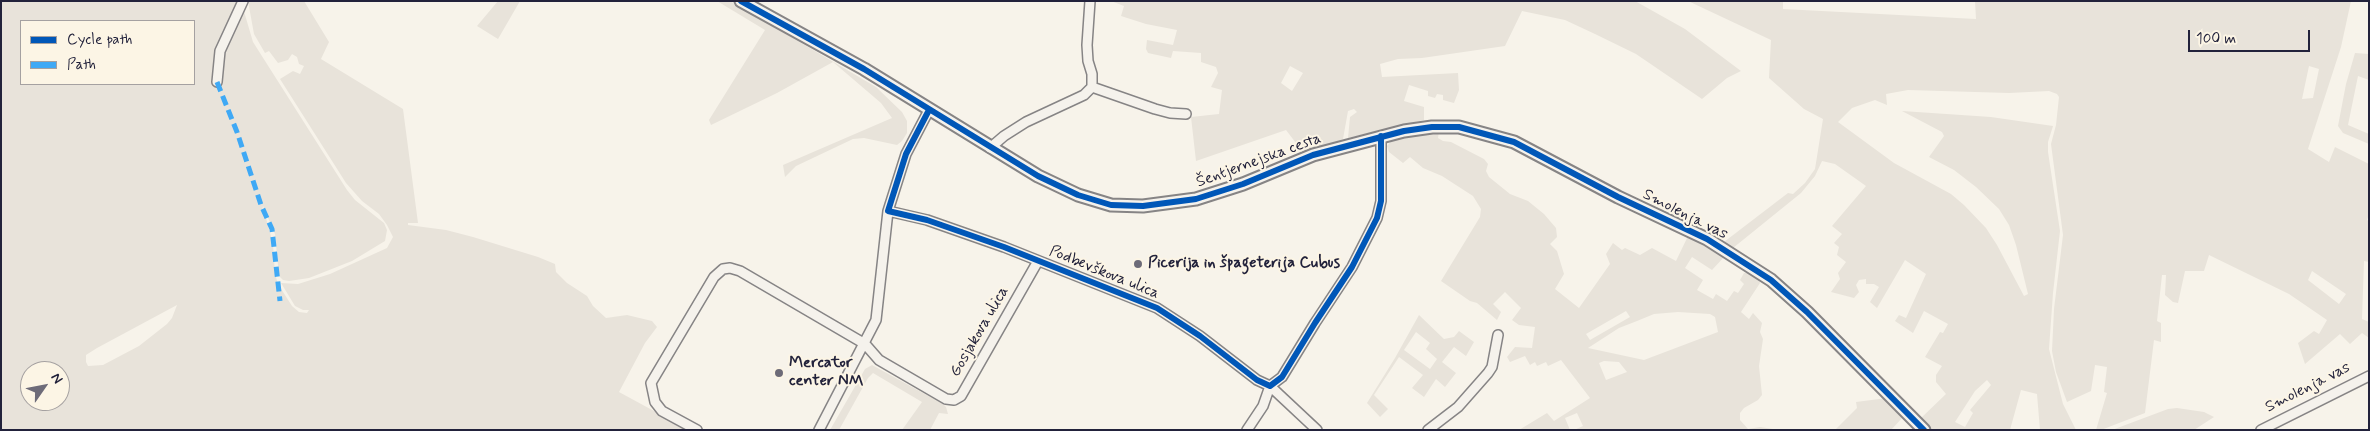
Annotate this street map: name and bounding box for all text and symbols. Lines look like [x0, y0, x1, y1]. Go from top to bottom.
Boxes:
legend [20, 20, 195, 85]
scale bar [2190, 20, 2312, 52]
text: 100 m [2196, 29, 2236, 49]
text: Cycle path [67, 30, 132, 50]
text: Path [67, 55, 96, 75]
street label: Šentjernejska cesta [1194, 129, 1324, 193]
street label: Smolenja vas [1639, 185, 1731, 245]
street label: Podbevškova ulica [1046, 242, 1162, 304]
place label: Picerija in špageterija Cubus [1148, 254, 1340, 274]
marker: Picerija in špageterija Cubus [1132, 258, 1144, 270]
street label: Gosjakova ulica [946, 283, 1014, 381]
place label: Mercator center NM [789, 354, 864, 392]
street label: Smolenja vas [2262, 358, 2354, 418]
north arrow [20, 361, 70, 411]
marker: Mercator center NM [773, 367, 785, 379]
text: N [47, 370, 67, 387]

